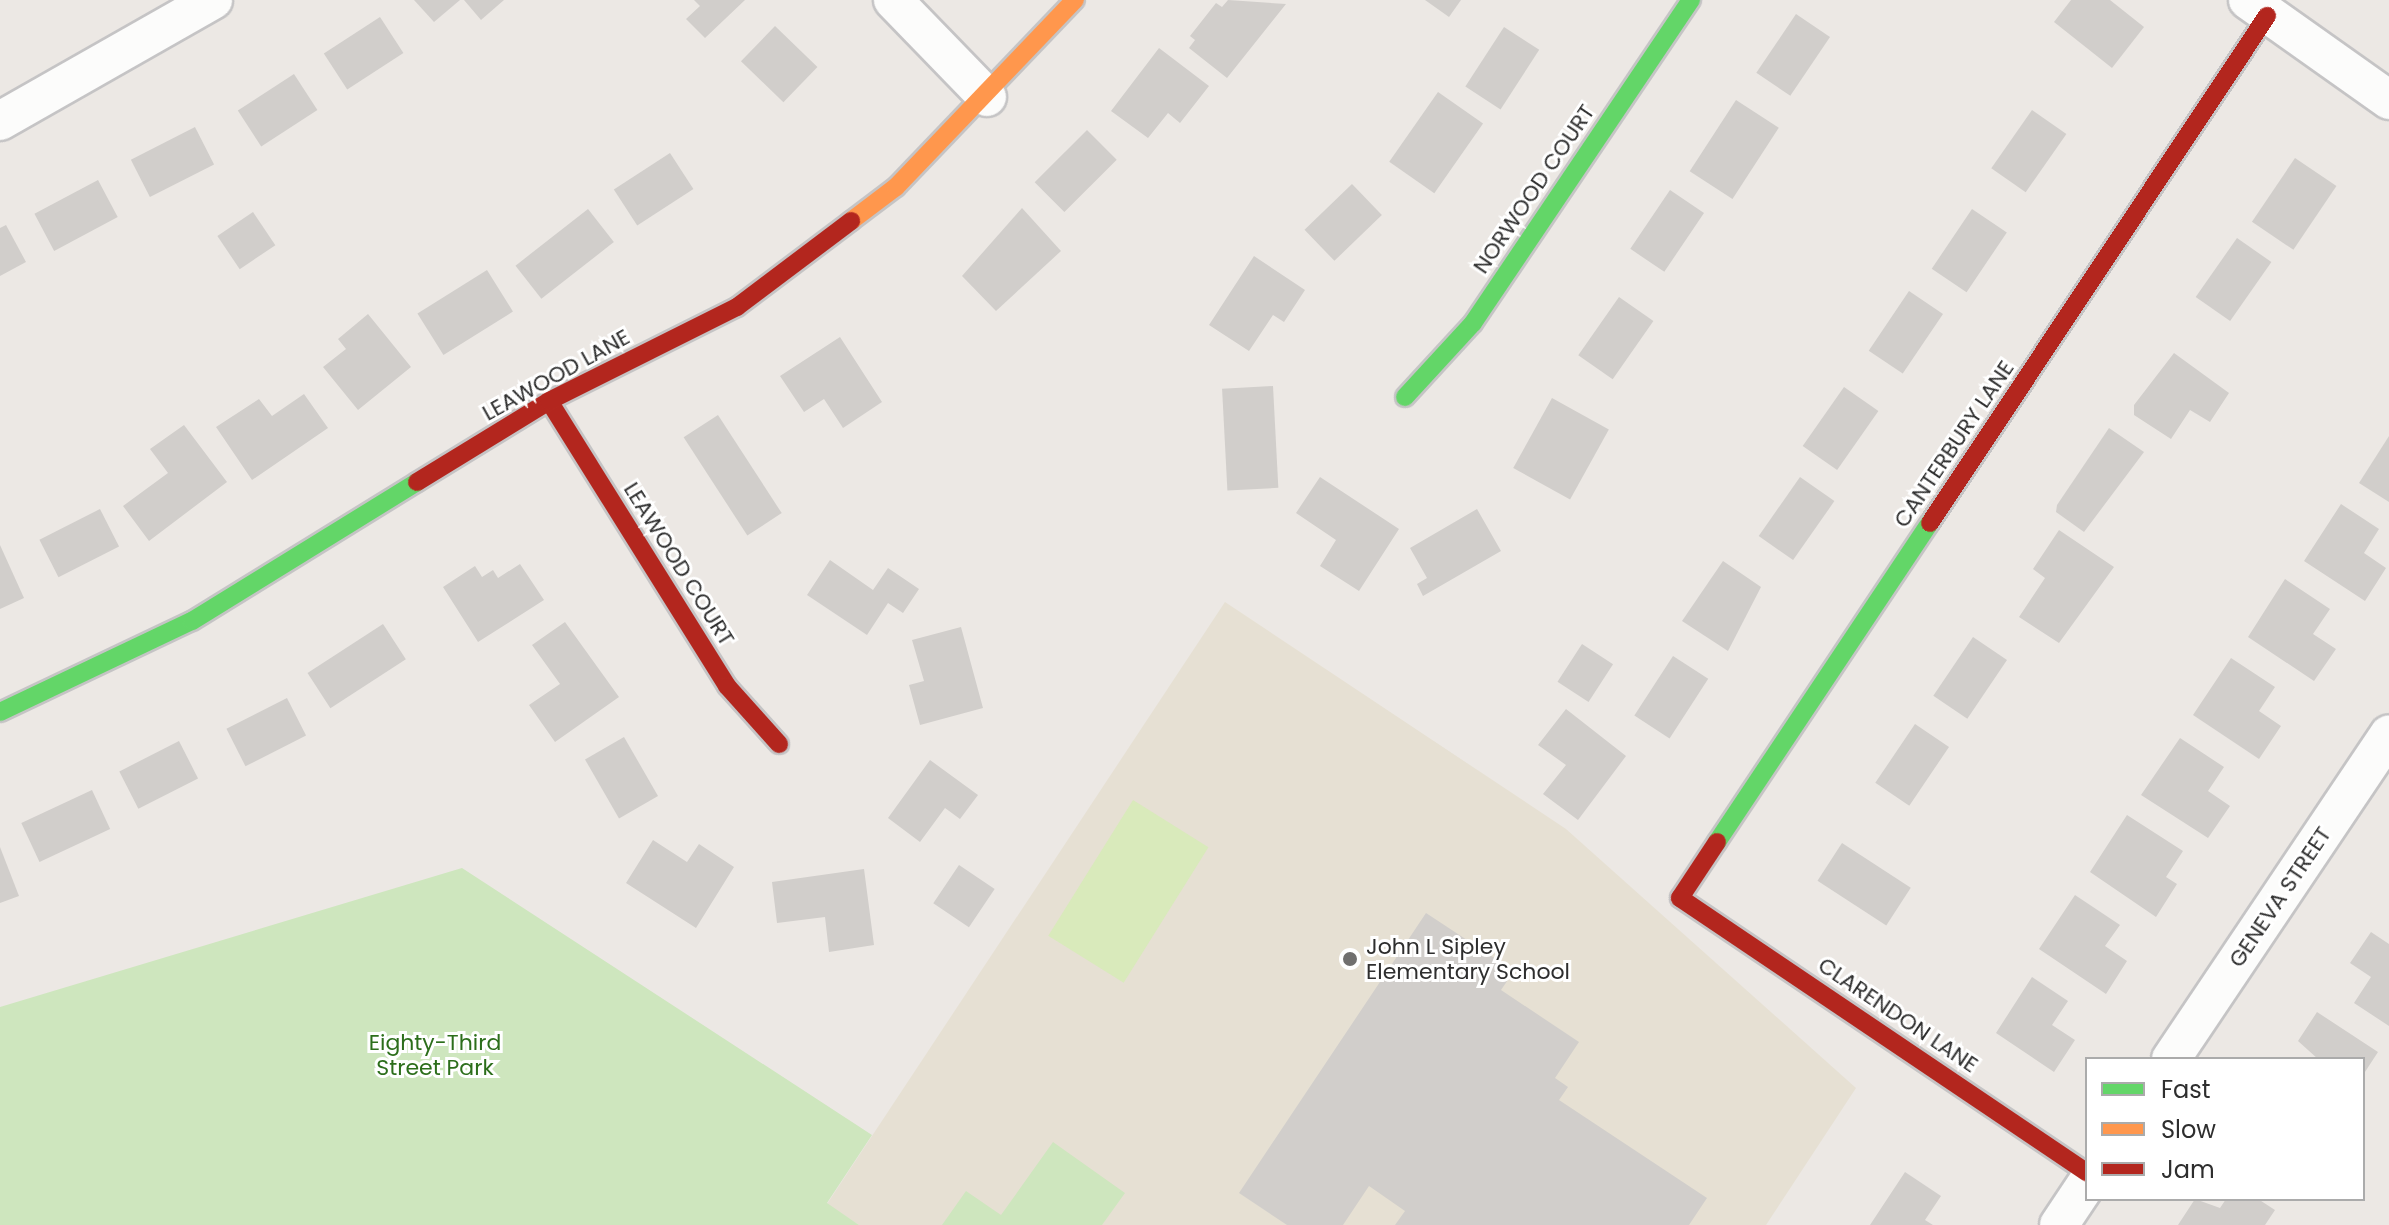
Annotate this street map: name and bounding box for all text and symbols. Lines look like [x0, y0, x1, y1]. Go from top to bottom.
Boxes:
street label: NORWOOD COURT [1468, 100, 1600, 278]
street label: LEAWOOD LANE [478, 324, 634, 426]
street label: CANTERBURY LANE [1888, 356, 2020, 532]
street label: LEAWOOD COURT [618, 477, 740, 651]
street label: GENEVA STREET [2223, 822, 2337, 972]
place label: John L Sipley Elementary School [1366, 933, 1570, 984]
marker: John L Sipley Elementary School [1341, 950, 1359, 968]
street label: CLARENDON LANE [1813, 952, 1983, 1078]
park label: Eighty-Third Street Park [369, 1029, 501, 1080]
legend [2085, 1057, 2365, 1201]
text: Fast [2161, 1073, 2211, 1106]
text: Slow [2161, 1113, 2216, 1146]
text: Jam [2161, 1153, 2215, 1186]

